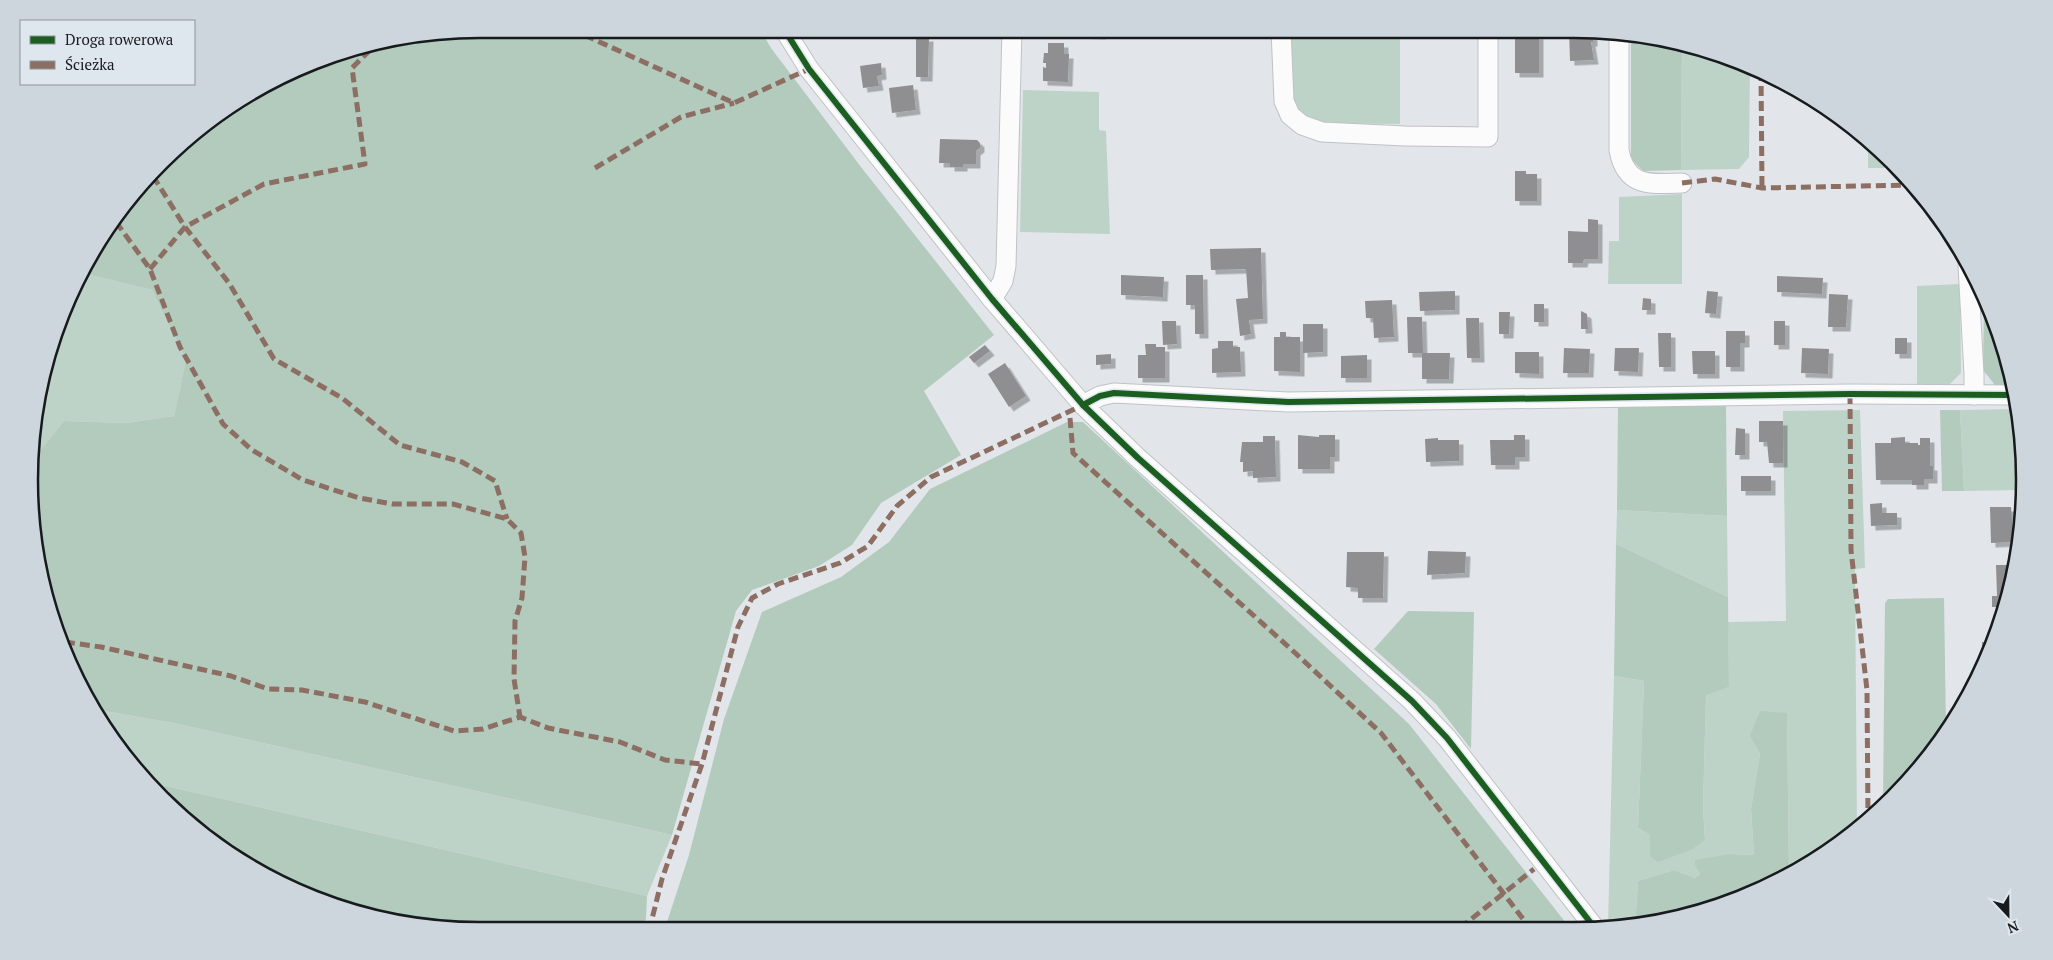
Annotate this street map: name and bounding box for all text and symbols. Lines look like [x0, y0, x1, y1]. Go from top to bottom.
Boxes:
legend [20, 20, 195, 85]
text: Droga rowerowa [65, 29, 174, 49]
text: Ścieżka [65, 54, 115, 74]
north arrow [1983, 890, 2033, 940]
text: N [2004, 917, 2022, 938]

